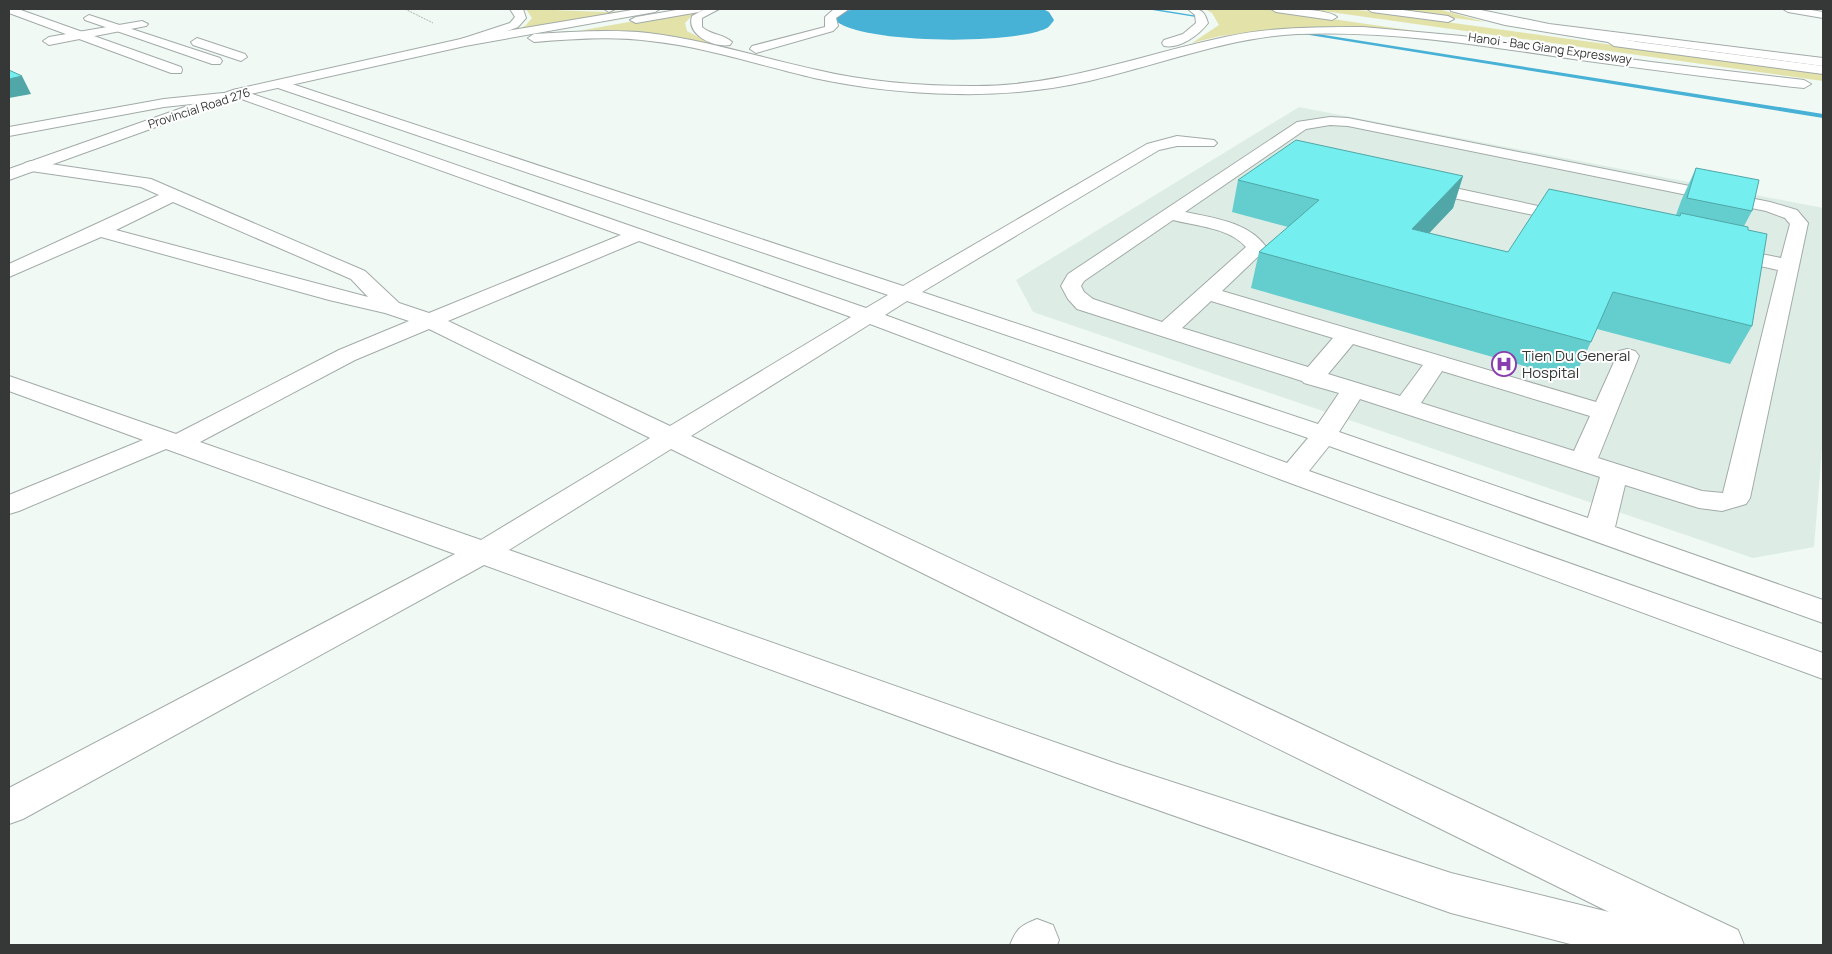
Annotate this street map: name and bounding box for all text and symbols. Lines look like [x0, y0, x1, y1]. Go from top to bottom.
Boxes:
street label: Hanoi - Bac Giang Expressway [1467, 28, 1633, 68]
street label: Provincial Road 276 [146, 83, 252, 133]
place label: Tien Du General Hospital [1522, 345, 1631, 383]
hospital icon: Tien Du General Hospital [1491, 351, 1517, 377]

